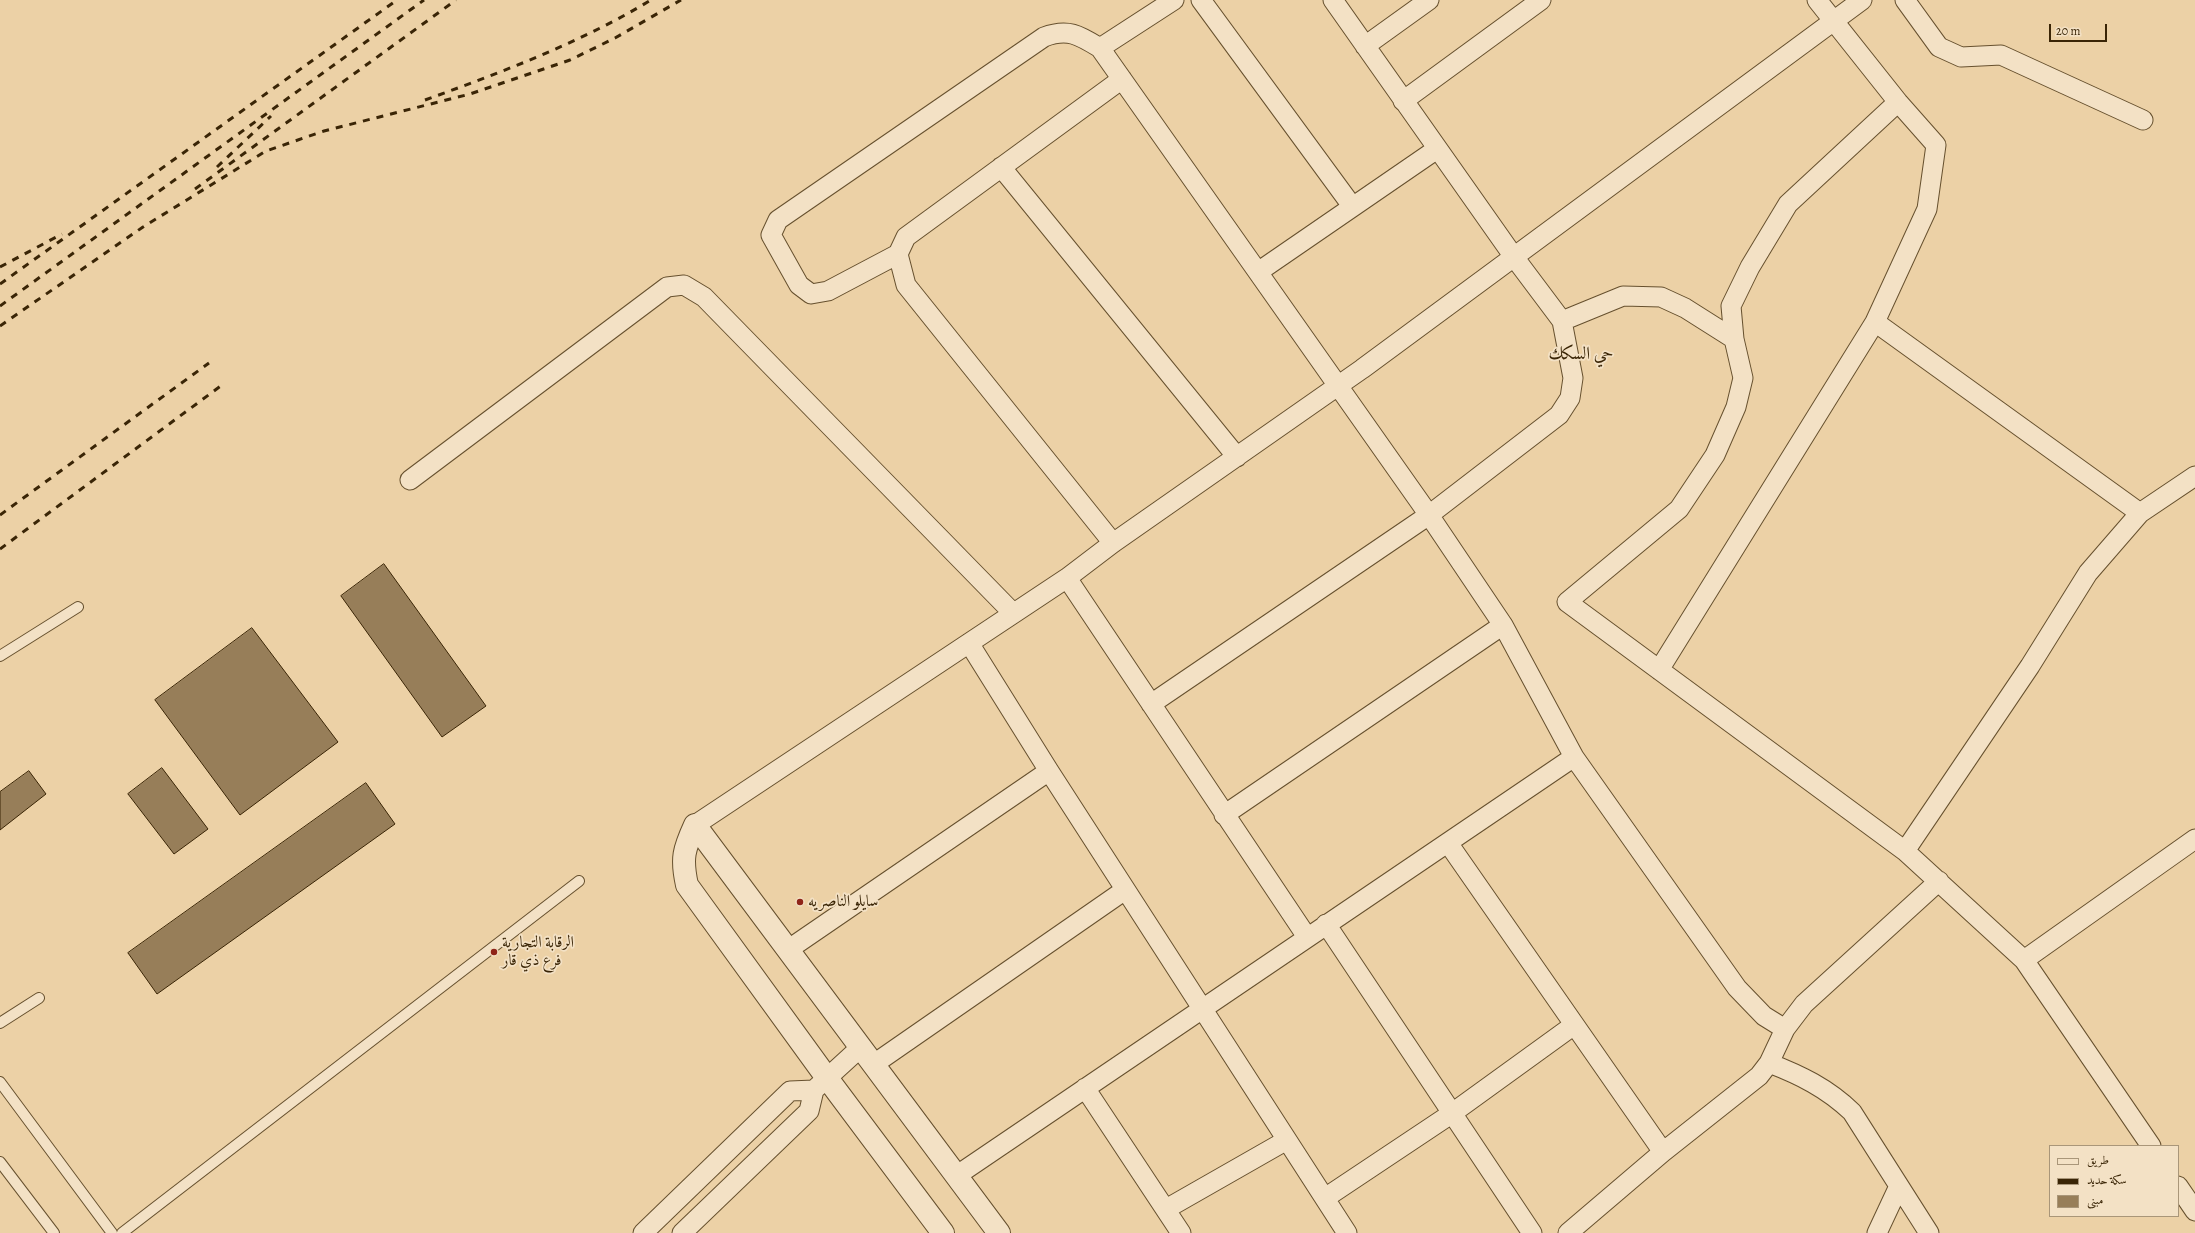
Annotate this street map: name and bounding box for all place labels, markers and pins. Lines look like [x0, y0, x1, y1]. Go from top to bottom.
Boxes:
place label: سايلو الناصريه [808, 892, 878, 912]
marker: سايلو الناصريه [795, 897, 805, 907]
place label: الرقابة التجارية فرع ذي قار [502, 933, 574, 971]
marker: الرقابة التجارية فرع ذي قار [489, 947, 499, 957]

